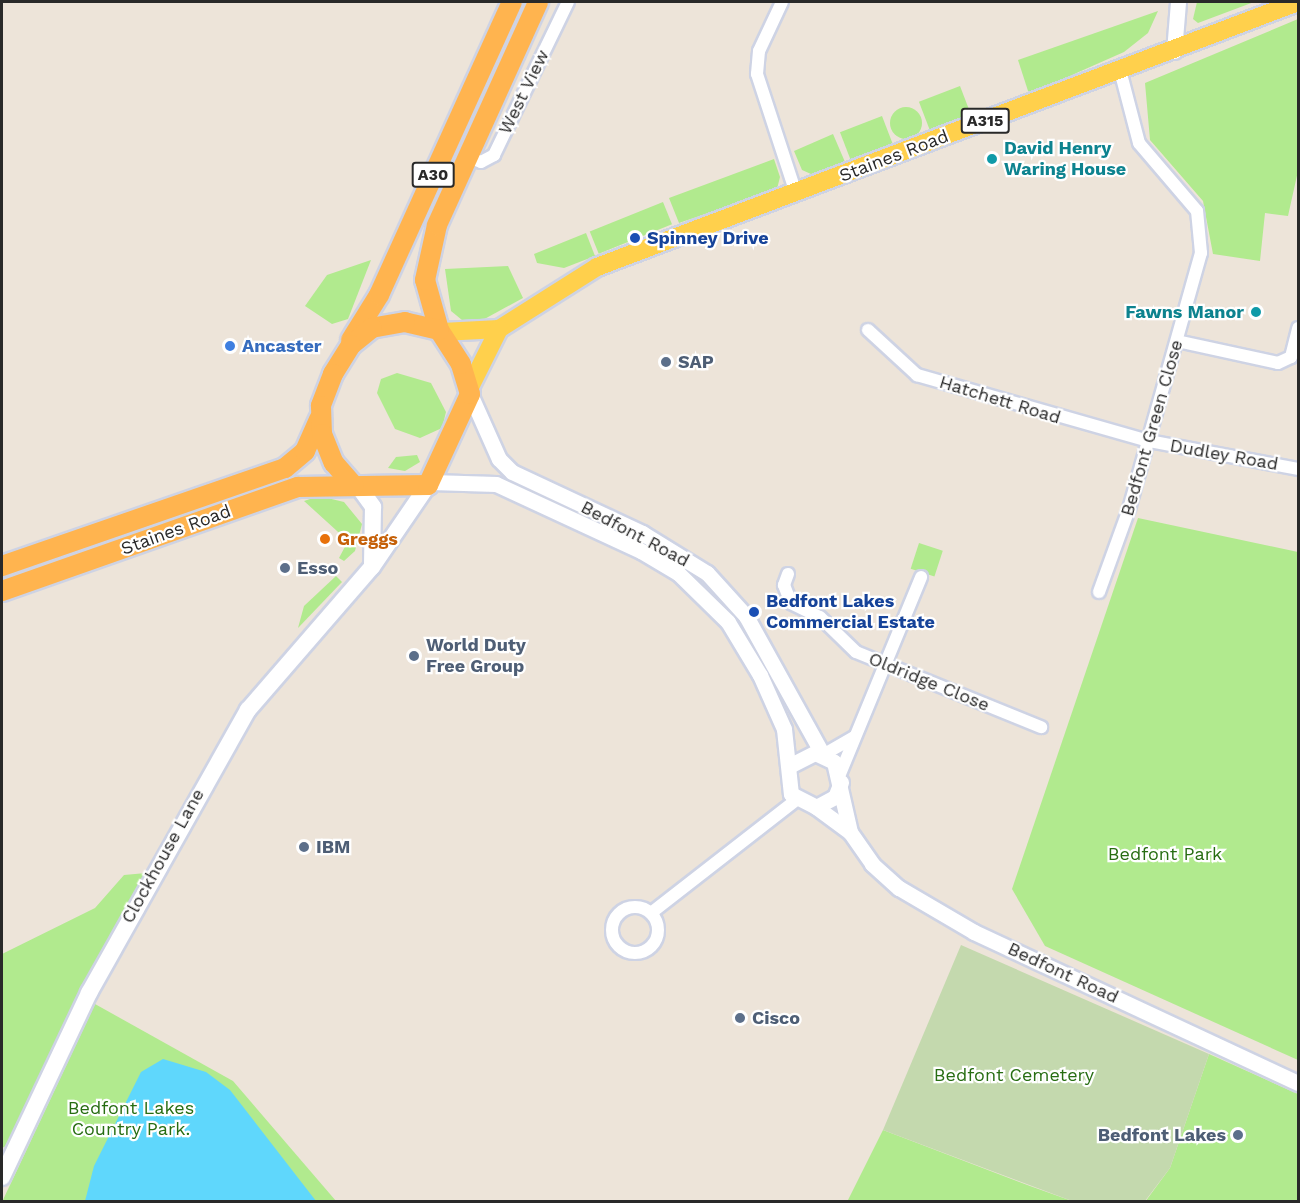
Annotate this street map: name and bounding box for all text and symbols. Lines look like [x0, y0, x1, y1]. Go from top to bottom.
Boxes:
street label: West View [494, 46, 554, 138]
road number: A315 [960, 108, 1010, 134]
street label: Staines Road [836, 125, 952, 187]
place label: David Henry Waring House [1004, 138, 1126, 180]
marker: David Henry Waring House [985, 152, 999, 166]
road number: A30 [410, 162, 456, 188]
place label: Spinney Drive [647, 227, 769, 249]
marker: Spinney Drive [628, 231, 642, 245]
place label: Fawns Manor [1125, 301, 1244, 323]
marker: Fawns Manor [1249, 305, 1263, 319]
place label: Ancaster [242, 335, 322, 357]
street label: Bedfont Green Close [1116, 337, 1188, 519]
marker: Ancaster [223, 339, 237, 353]
place label: SAP [678, 351, 714, 373]
marker: SAP [659, 355, 673, 369]
street label: Hatchett Road [937, 371, 1063, 429]
street label: Dudley Road [1168, 435, 1280, 475]
street label: Bedfont Road [577, 496, 693, 572]
street label: Staines Road [118, 500, 234, 560]
place label: Greggs [337, 528, 398, 550]
marker: Greggs [318, 532, 332, 546]
place label: Esso [297, 557, 338, 579]
marker: Esso [278, 561, 292, 575]
place label: Bedfont Lakes Commercial Estate [766, 591, 935, 634]
marker: Bedfont Lakes Commercial Estate [747, 605, 761, 619]
place label: World Duty Free Group [426, 635, 526, 678]
street label: Oldridge Close [865, 648, 993, 716]
marker: World Duty Free Group [407, 649, 421, 663]
street label: Clockhouse Lane [117, 785, 209, 927]
place label: IBM [316, 836, 350, 858]
marker: IBM [297, 840, 311, 854]
park label: Bedfont Park [1108, 843, 1222, 865]
street label: Bedfont Road [1004, 938, 1122, 1008]
place label: Cisco [752, 1007, 800, 1029]
marker: Cisco [733, 1011, 747, 1025]
park label: Bedfont Cemetery [934, 1064, 1094, 1086]
park label: Bedfont Lakes Country Park. [68, 1098, 194, 1140]
place label: Bedfont Lakes [1098, 1124, 1226, 1146]
marker: Bedfont Lakes [1231, 1128, 1245, 1142]

